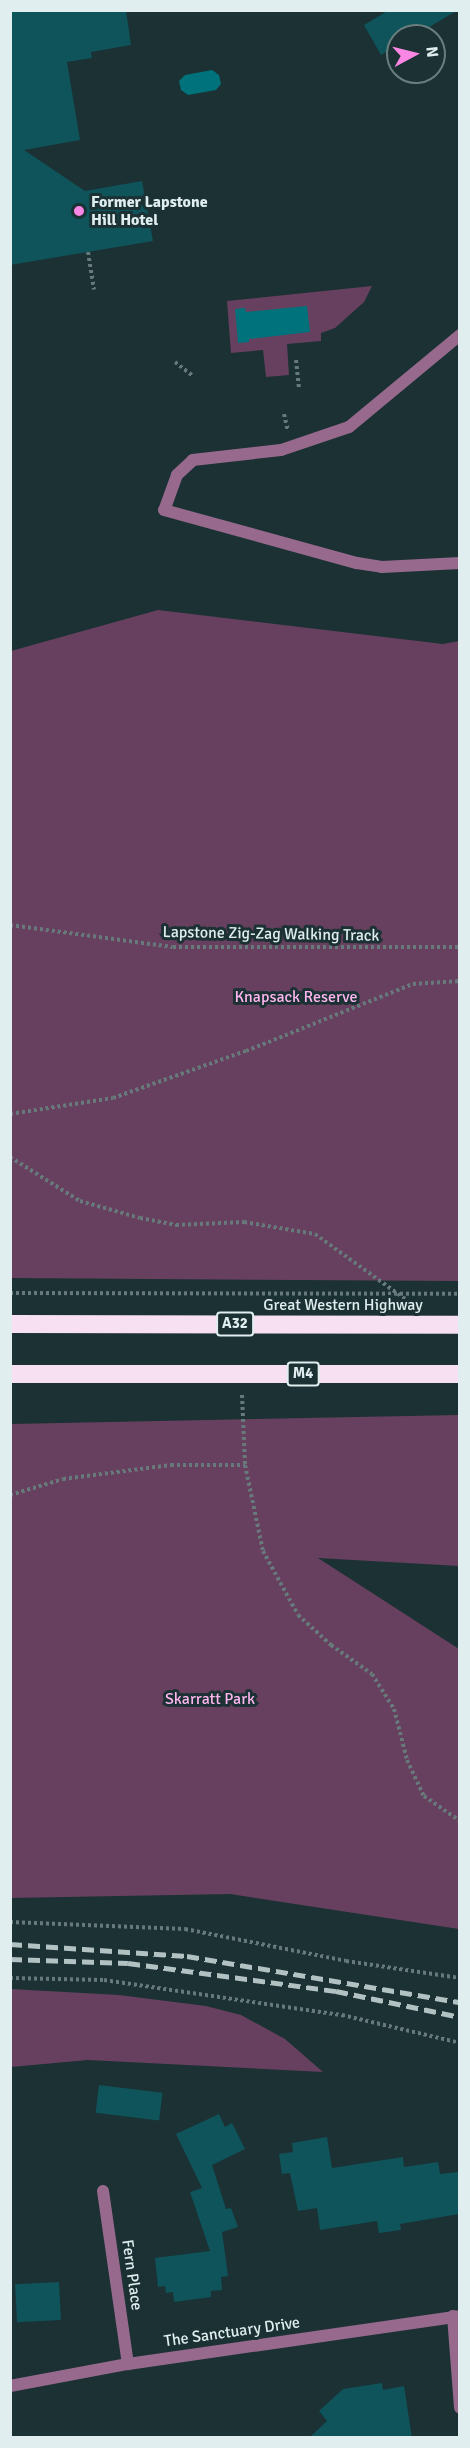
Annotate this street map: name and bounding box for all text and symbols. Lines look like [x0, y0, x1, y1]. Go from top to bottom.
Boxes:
north arrow [386, 24, 446, 84]
text: N [421, 45, 442, 59]
place label: Former Lapstone Hill Hotel [91, 192, 208, 230]
marker: Former Lapstone Hill Hotel [72, 204, 86, 218]
street label: Lapstone Zig-Zag Walking Track [162, 923, 380, 945]
park label: Knapsack Reserve [235, 987, 357, 1007]
street label: Great Western Highway [263, 1295, 423, 1315]
road number: A32 [216, 1312, 254, 1336]
road number: M4 [286, 1362, 320, 1386]
park label: Skarratt Park [165, 1689, 255, 1709]
street label: Fern Place [118, 2238, 146, 2312]
street label: The Sanctuary Drive [163, 2313, 301, 2351]

